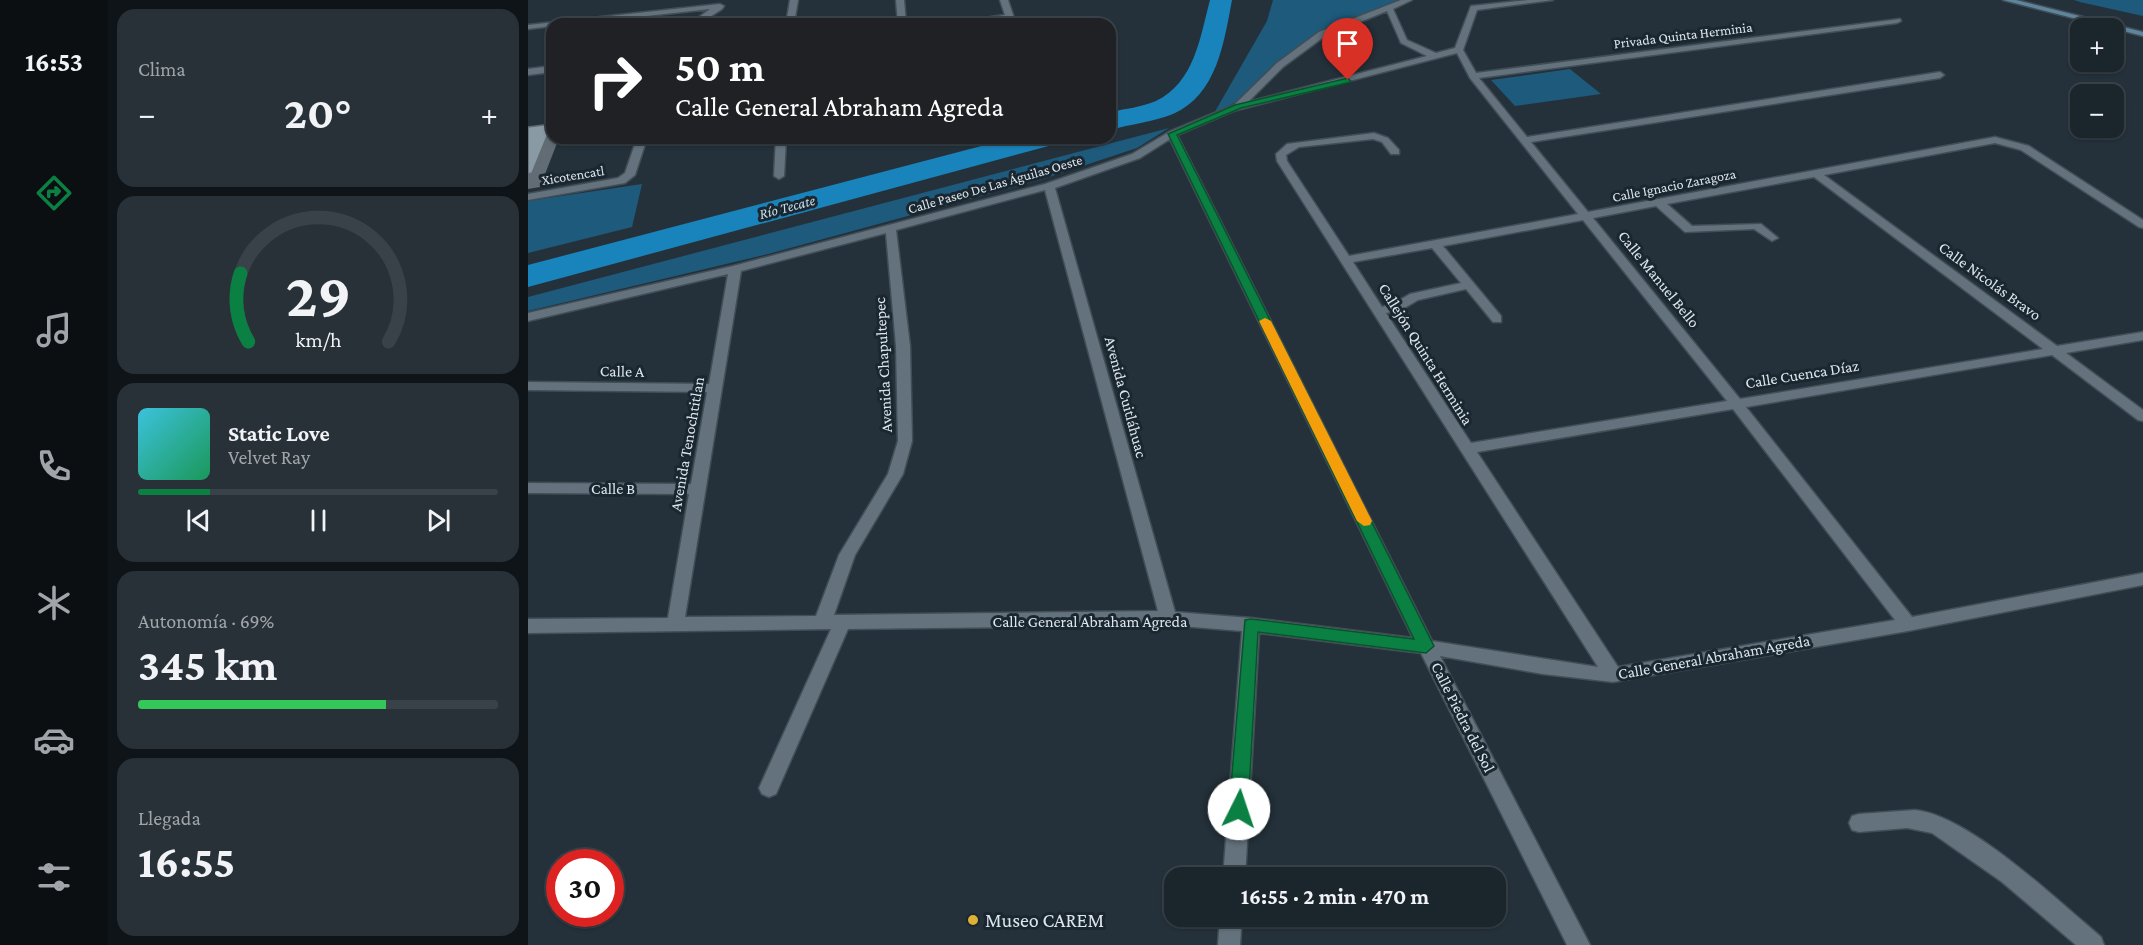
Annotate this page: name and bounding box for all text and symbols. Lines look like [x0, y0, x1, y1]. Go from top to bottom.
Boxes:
pin [1322, 18, 1373, 80]
street label: Privada Quinta Herminia [1613, 18, 1754, 51]
map controls [2070, 18, 2124, 138]
button: + [2070, 18, 2124, 72]
icon: arrive [1331, 27, 1364, 60]
icon: right [576, 42, 654, 120]
text: 50 m [675, 43, 765, 90]
text: 16:53 [25, 47, 83, 77]
text: Clima [138, 58, 186, 80]
button: − [2070, 84, 2124, 138]
text: 20° [284, 88, 352, 138]
text: Calle General Abraham Agreda [675, 92, 1004, 122]
text: − [138, 95, 155, 132]
text: + [481, 95, 498, 132]
street label: Calle Paseo De Las Águilas Oeste [906, 151, 1084, 217]
street label: Xicotencatl [541, 162, 606, 188]
street label: Calle Ignacio Zaragoza [1611, 165, 1738, 205]
icon: directions [33, 172, 75, 214]
water label: Río Tecate [757, 192, 817, 222]
street label: Calle Manuel Bello [1615, 227, 1703, 331]
street label: Calle Nicolás Bravo [1936, 238, 2044, 324]
text: 29 [285, 260, 351, 329]
street label: Callejón Quinta Herminia [1375, 280, 1477, 429]
street label: Avenida Chapultepec [871, 297, 896, 433]
icon: music [33, 309, 75, 351]
text: km/h [295, 329, 342, 353]
street label: Avenida Cuitláhuac [1102, 335, 1150, 460]
street label: Calle Cuenca Díaz [1744, 357, 1860, 391]
street label: Calle A [600, 362, 645, 380]
street label: Avenida Tenochtitlan [667, 375, 707, 513]
text: Static Love [228, 421, 330, 446]
icon: phone [33, 445, 75, 487]
text: Velvet Ray [228, 446, 310, 468]
street label: Calle B [591, 480, 635, 497]
icon: previous [182, 504, 215, 537]
icon: pause [302, 504, 335, 537]
icon: next [422, 504, 455, 537]
icon: climate [33, 582, 75, 624]
text: Autonomía · 69% [138, 610, 274, 632]
street label: Calle General Abraham Agreda [993, 613, 1188, 631]
street label: Calle General Abraham Agreda [1617, 632, 1812, 683]
text: 345 km [138, 640, 277, 690]
street label: Calle Piedra del Sol [1428, 659, 1498, 775]
icon: car [33, 719, 75, 761]
position arrow [1207, 777, 1271, 841]
text: Llegada [138, 807, 201, 829]
text: 16:55 [138, 837, 235, 887]
speed limit sign: 30 [546, 849, 624, 927]
icon: filters [33, 856, 75, 898]
text: 16:55 · 2 min · 470 m [1241, 884, 1429, 909]
place label: Museo CAREM [985, 909, 1104, 931]
marker: Museo CAREM [966, 913, 980, 927]

